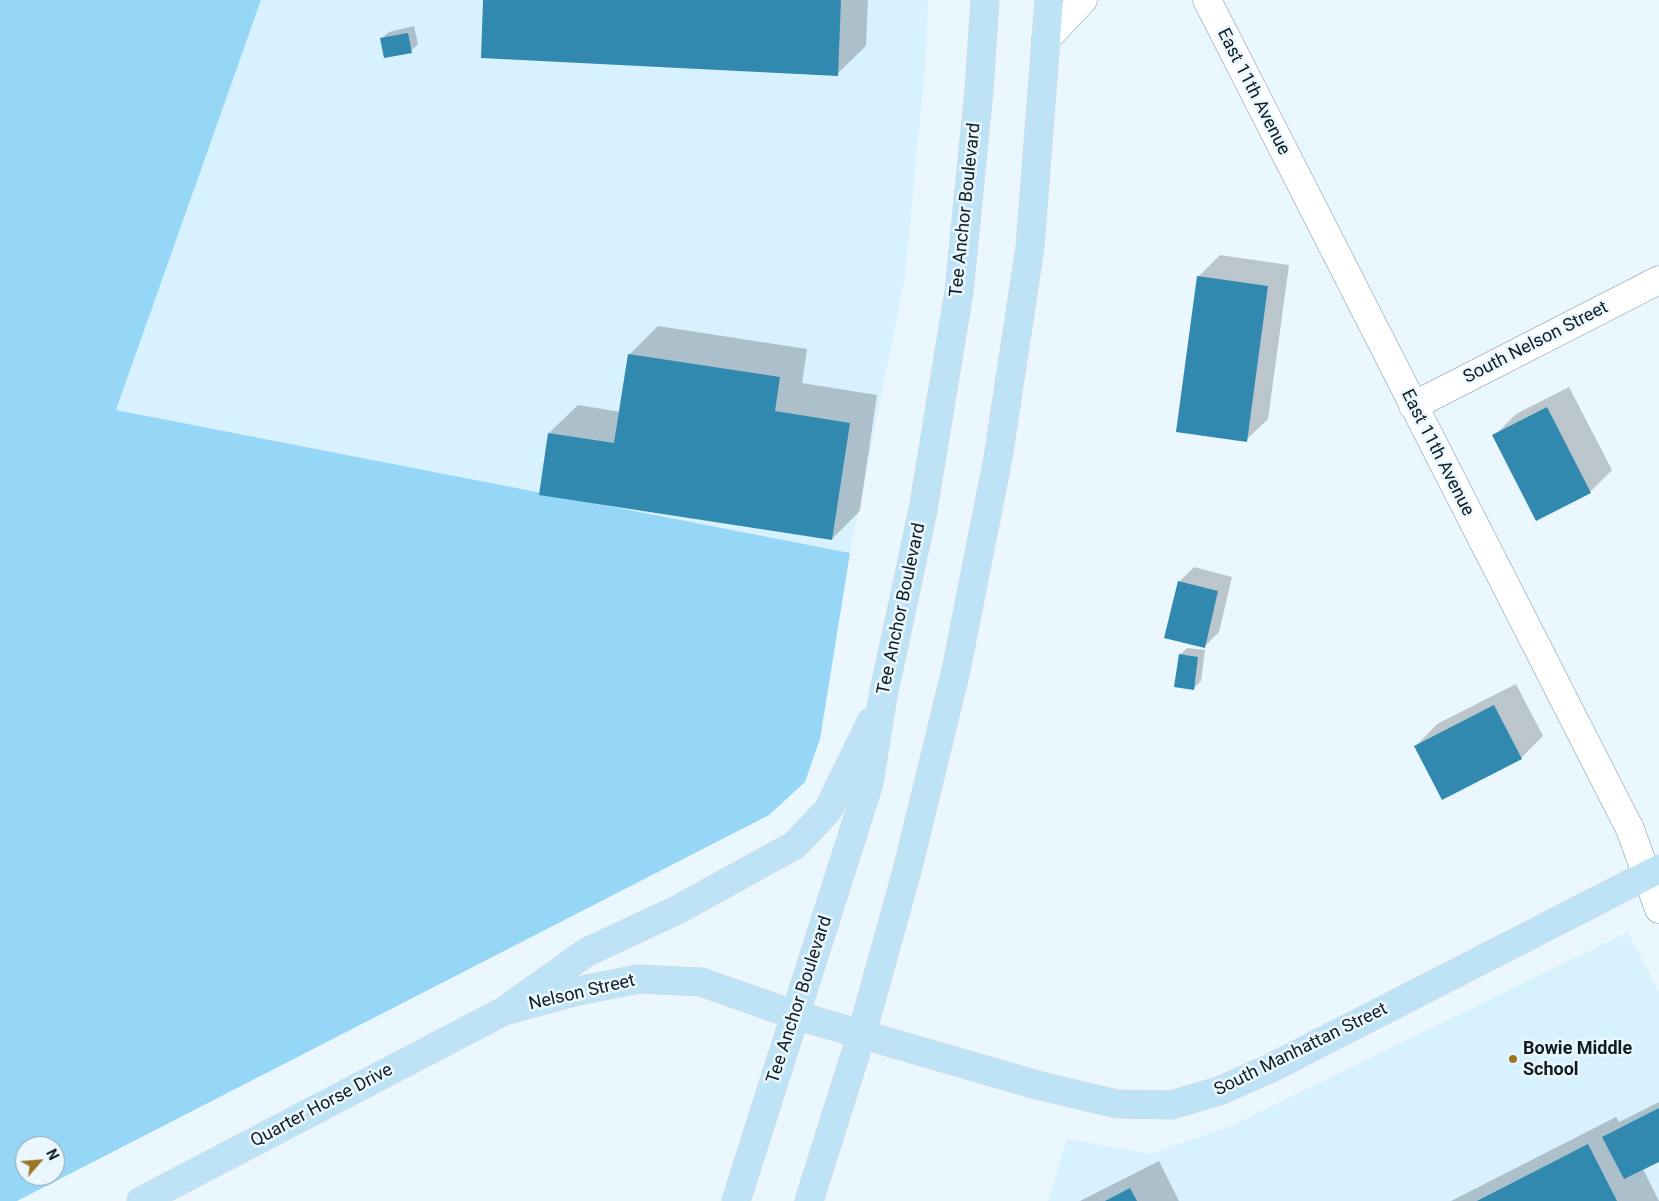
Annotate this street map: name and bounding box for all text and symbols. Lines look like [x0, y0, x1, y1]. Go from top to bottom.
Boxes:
street label: East 11th Avenue [1212, 25, 1294, 159]
street label: Tee Anchor Boulevard [946, 122, 986, 298]
street label: South Nelson Street [1460, 297, 1612, 389]
street label: East 11th Avenue [1396, 386, 1478, 520]
street label: Tee Anchor Boulevard [873, 521, 931, 697]
street label: Tee Anchor Boulevard [763, 913, 837, 1087]
street label: Nelson Street [527, 970, 637, 1016]
street label: South Manhattan Street [1211, 999, 1391, 1101]
place label: Bowie Middle School [1523, 1038, 1632, 1080]
marker: Bowie Middle School [1507, 1053, 1519, 1065]
street label: Quarter Horse Drive [247, 1059, 397, 1153]
north arrow [15, 1136, 65, 1186]
text: N [43, 1147, 62, 1163]

